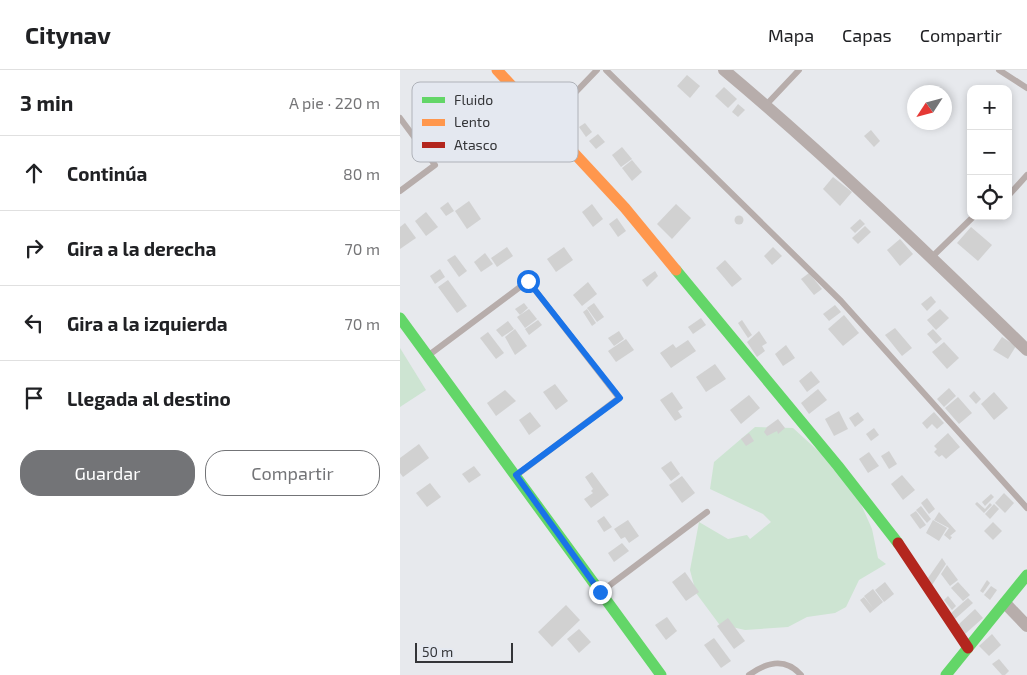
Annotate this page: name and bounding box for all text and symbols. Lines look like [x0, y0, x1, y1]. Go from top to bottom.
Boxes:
text: Citynav [25, 20, 111, 49]
text: Mapa [768, 24, 814, 46]
text: Capas [842, 24, 892, 46]
text: Compartir [920, 24, 1002, 46]
legend [412, 82, 578, 162]
north arrow [907, 85, 952, 130]
map controls [967, 85, 1012, 220]
button: + [967, 85, 1012, 130]
text: 3 min [20, 90, 73, 115]
text: Fluido [454, 91, 493, 108]
text: A pie · 220 m [289, 93, 380, 112]
text: Lento [454, 113, 490, 130]
button: − [967, 130, 1012, 175]
text: Atasco [454, 136, 497, 153]
icon: ahead [20, 159, 48, 187]
text: Continúa [67, 162, 147, 185]
text: 80 m [343, 164, 380, 183]
button: locate [967, 175, 1012, 220]
icon: right [20, 234, 48, 262]
text: Gira a la derecha [67, 237, 216, 260]
text: 70 m [345, 239, 380, 258]
route start [517, 270, 540, 293]
icon: left [20, 309, 48, 337]
text: Gira a la izquierda [67, 312, 228, 335]
text: 70 m [345, 314, 380, 333]
icon: arrive [20, 384, 48, 412]
text: Llegada al destino [67, 387, 231, 410]
button: Guardar [20, 450, 195, 496]
button: Compartir [205, 450, 380, 496]
route end [589, 581, 612, 604]
scale bar [415, 640, 512, 663]
text: 50 m [422, 643, 453, 660]

